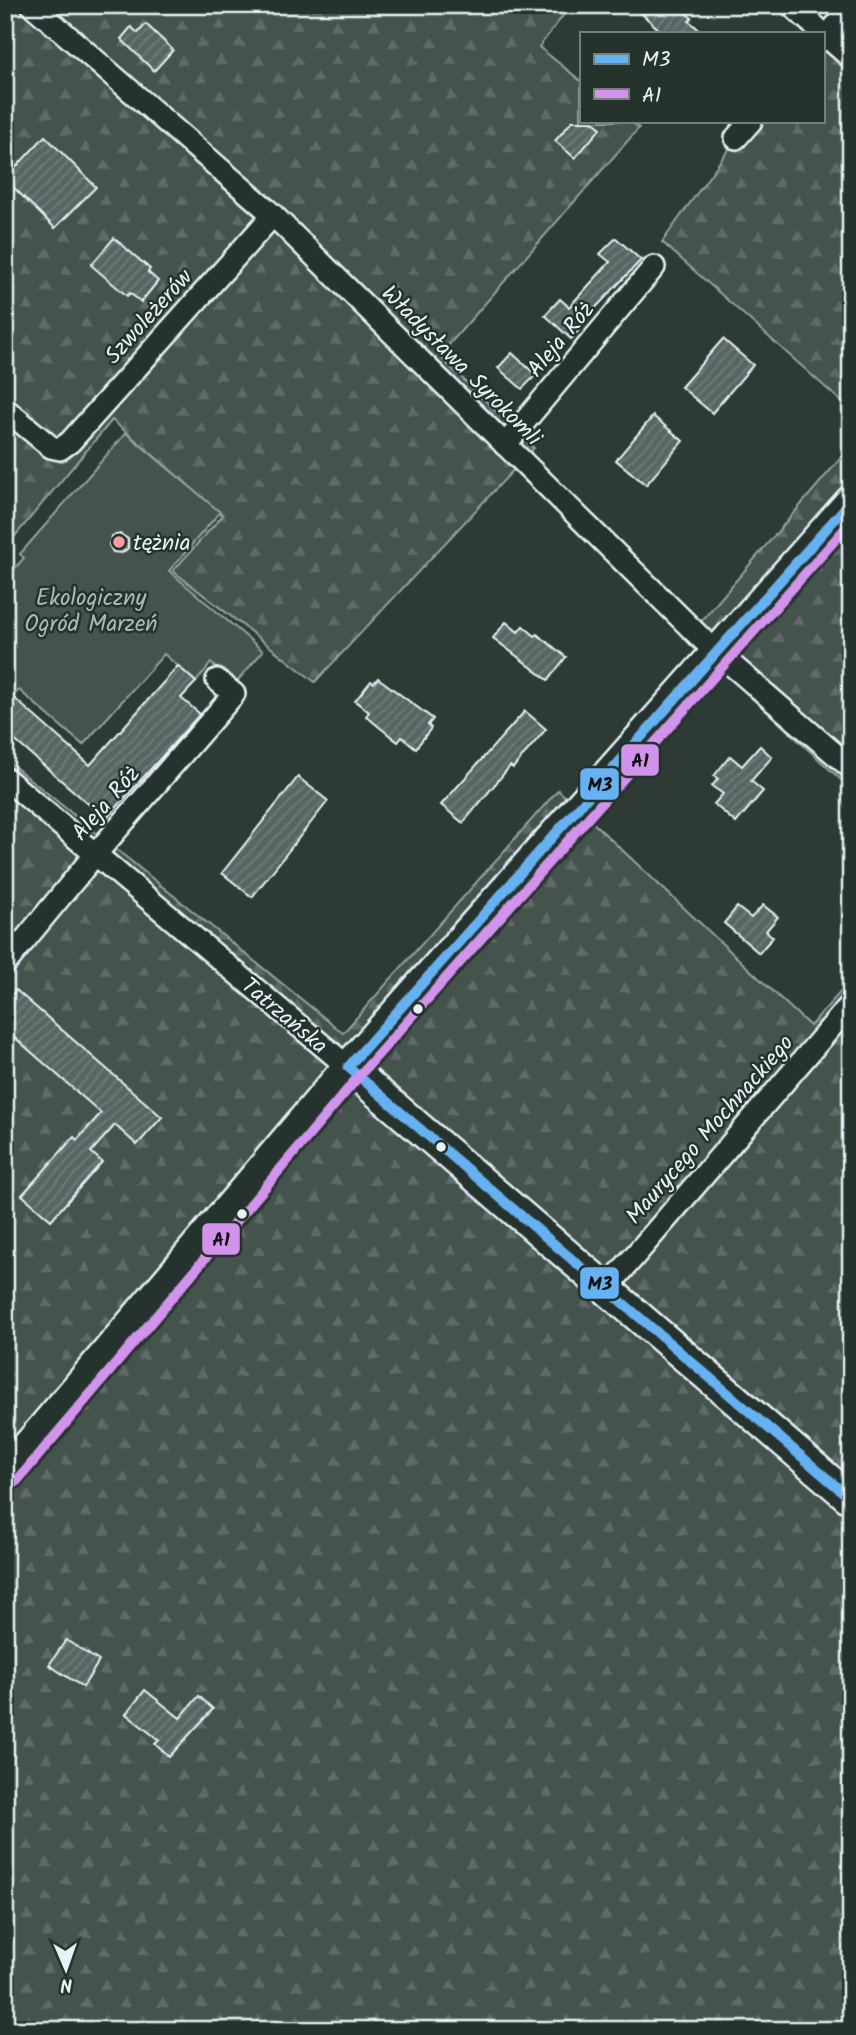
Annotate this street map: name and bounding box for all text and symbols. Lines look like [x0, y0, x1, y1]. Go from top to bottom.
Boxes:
legend [580, 32, 824, 122]
text: M3 [642, 44, 671, 77]
text: A1 [642, 80, 661, 113]
street label: Szwoleżerów [97, 261, 203, 373]
street label: Władysława Syrokomli [372, 278, 551, 456]
street label: Aleja Róż [519, 294, 604, 386]
place label: tężnia [133, 526, 190, 562]
marker: tężnia [111, 534, 127, 550]
park label: Ekologiczny Ogród Marzeń [25, 581, 158, 643]
line badge: A1 [620, 743, 660, 777]
text: A1 [631, 747, 649, 777]
street label: Aleja Róż [64, 759, 150, 850]
line badge: M3 [579, 767, 620, 801]
text: M3 [588, 771, 612, 801]
street label: Tatrzańska [232, 969, 335, 1064]
unlabelled marker [411, 1002, 425, 1016]
street label: Maurycego Mochnackiego [618, 1027, 803, 1233]
unlabelled marker [434, 1140, 448, 1154]
unlabelled marker [235, 1207, 249, 1221]
line badge: A1 [201, 1222, 241, 1256]
text: A1 [212, 1226, 230, 1256]
line badge: M3 [579, 1266, 620, 1300]
text: M3 [588, 1270, 612, 1300]
north arrow [32, 1934, 102, 2004]
text: N [60, 1969, 73, 1999]

